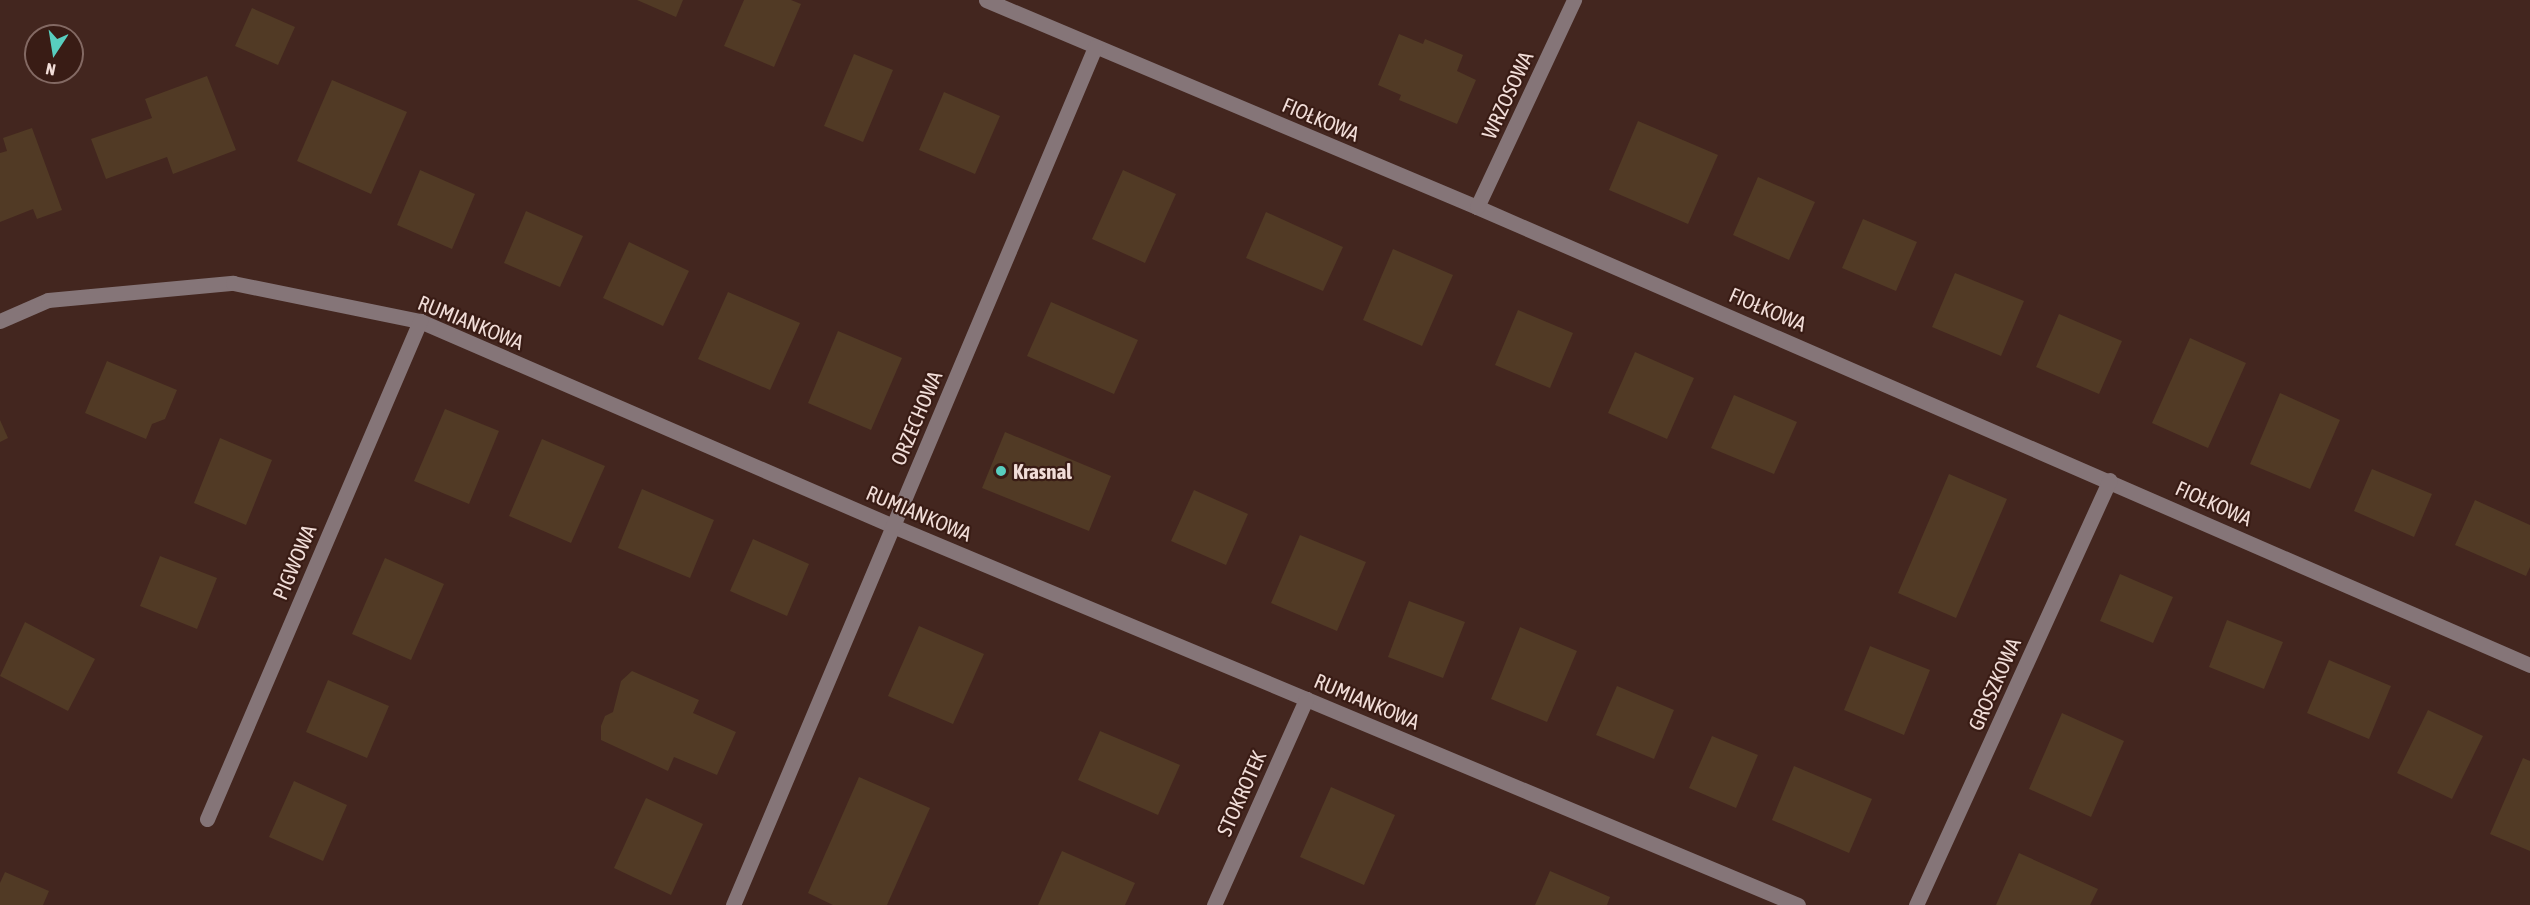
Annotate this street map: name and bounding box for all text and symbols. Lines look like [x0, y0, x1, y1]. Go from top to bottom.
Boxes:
north arrow [24, 24, 84, 84]
street label: WRZOSOWA [1476, 47, 1538, 143]
text: N [44, 60, 57, 79]
street label: FIOŁKOWA [1279, 92, 1363, 146]
street label: FIOŁKOWA [1726, 282, 1810, 336]
street label: RUMIANKOWA [414, 289, 528, 355]
street label: ORZECHOWA [885, 367, 947, 469]
place label: Krasnal [1013, 458, 1072, 484]
marker: Krasnal [994, 464, 1008, 478]
street label: FIOŁKOWA [2172, 475, 2256, 531]
street label: RUMIANKOWA [863, 480, 975, 546]
street label: PIGWOWA [267, 521, 321, 603]
street label: GROSZKOWA [1962, 634, 2026, 734]
street label: RUMIANKOWA [1311, 668, 1423, 734]
street label: STOKROTEK [1211, 746, 1271, 840]

